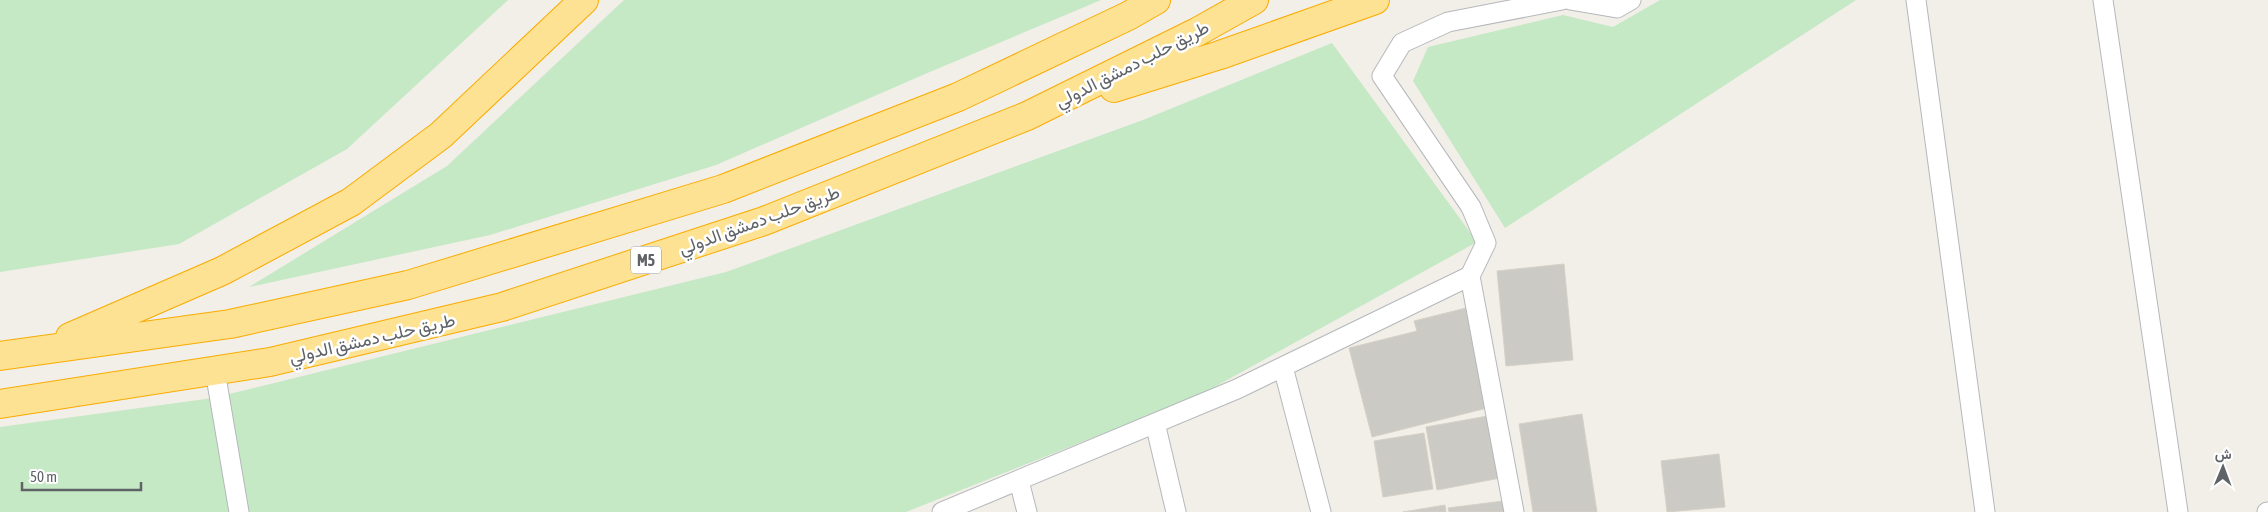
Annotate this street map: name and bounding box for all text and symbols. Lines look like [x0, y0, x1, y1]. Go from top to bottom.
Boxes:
street label: طريق حلب دمشق الدولي [1052, 16, 1215, 116]
street label: طريق حلب دمشق الدولي [676, 181, 844, 264]
road number: M5 [631, 246, 661, 274]
street label: طريق حلب دمشق الدولي [287, 309, 458, 372]
north arrow [2198, 442, 2248, 492]
text: ش [2215, 446, 2232, 463]
scale bar [22, 460, 141, 492]
text: 50 m [30, 468, 57, 485]

